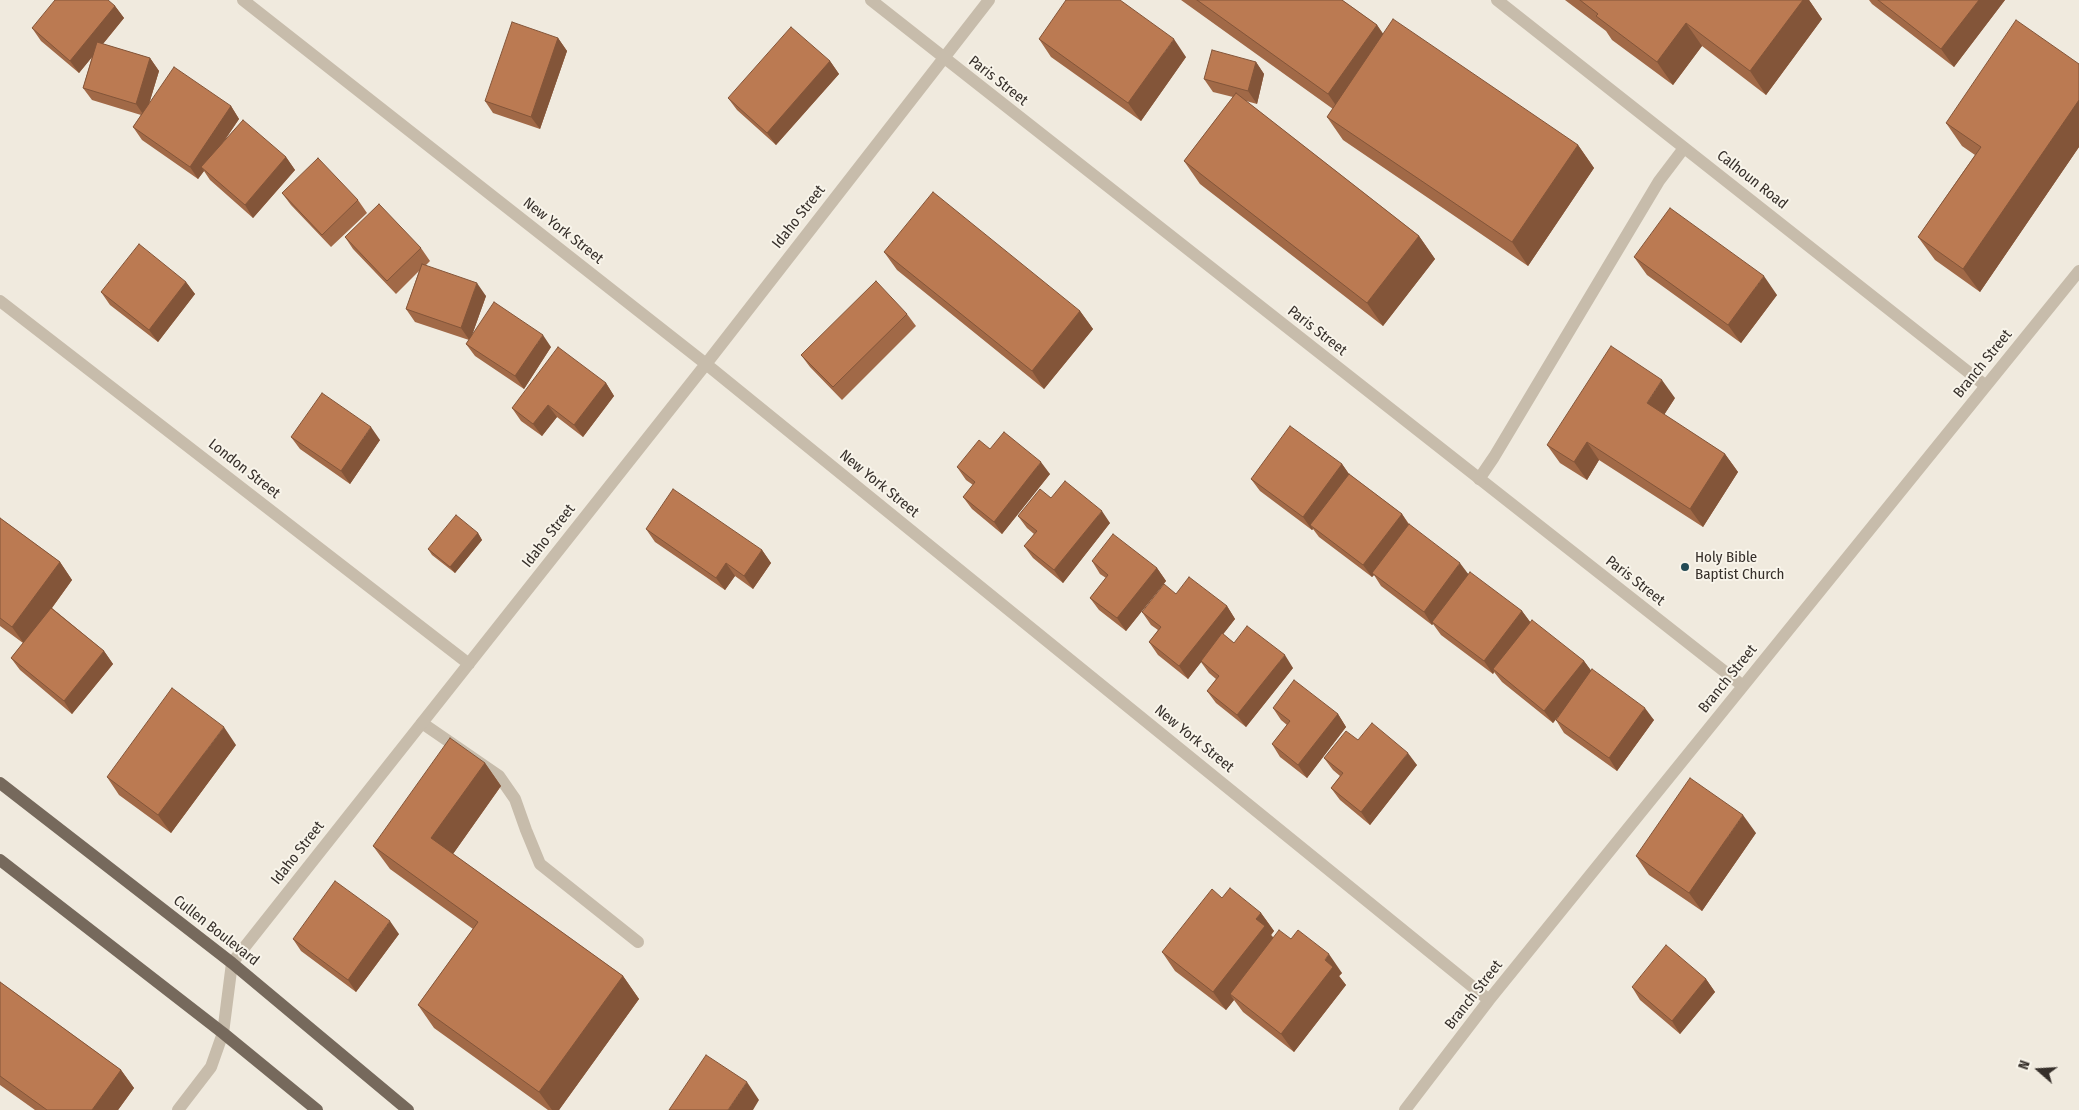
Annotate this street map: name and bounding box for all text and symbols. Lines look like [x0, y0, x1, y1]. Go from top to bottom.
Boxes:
street label: Paris Street [965, 52, 1031, 110]
street label: Calhoun Road [1713, 147, 1791, 213]
street label: Idaho Street [769, 182, 829, 252]
street label: New York Street [519, 194, 607, 268]
street label: Paris Street [1284, 302, 1350, 360]
street label: Branch Street [1950, 326, 2016, 402]
street label: London Street [204, 435, 284, 503]
street label: New York Street [836, 446, 922, 522]
street label: Idaho Street [519, 501, 579, 571]
place label: Holy Bible Baptist Church [1695, 549, 1784, 584]
street label: Paris Street [1602, 552, 1668, 610]
marker: Holy Bible Baptist Church [1679, 561, 1691, 573]
street label: Branch Street [1695, 641, 1761, 717]
street label: New York Street [1151, 701, 1237, 777]
street label: Idaho Street [268, 818, 328, 888]
street label: Cullen Boulevard [170, 892, 262, 970]
street label: Branch Street [1441, 957, 1507, 1033]
north arrow [2014, 1045, 2064, 1095]
text: N [2015, 1058, 2034, 1072]

